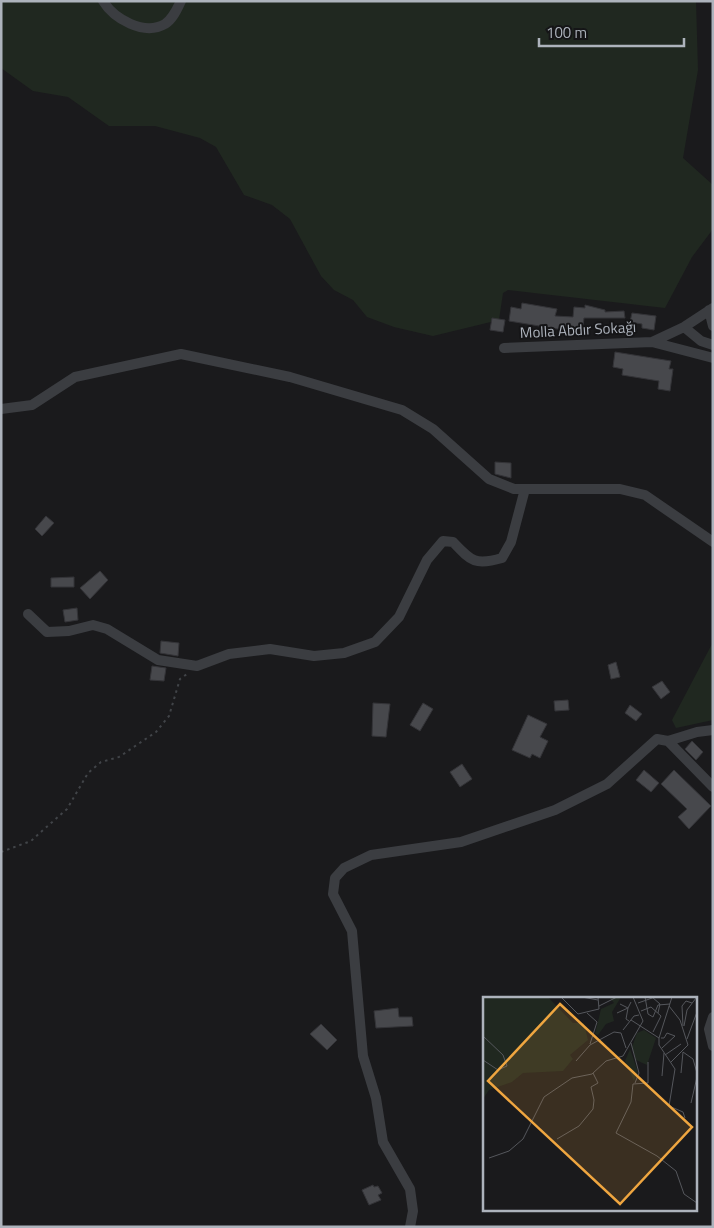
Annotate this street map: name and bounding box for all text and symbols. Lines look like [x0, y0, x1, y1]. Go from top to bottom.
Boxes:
scale bar [539, 15, 684, 47]
text: 100 m [546, 21, 587, 44]
street label: Molla Abdır Sokağı [519, 315, 637, 344]
inset map [483, 997, 696, 1210]

